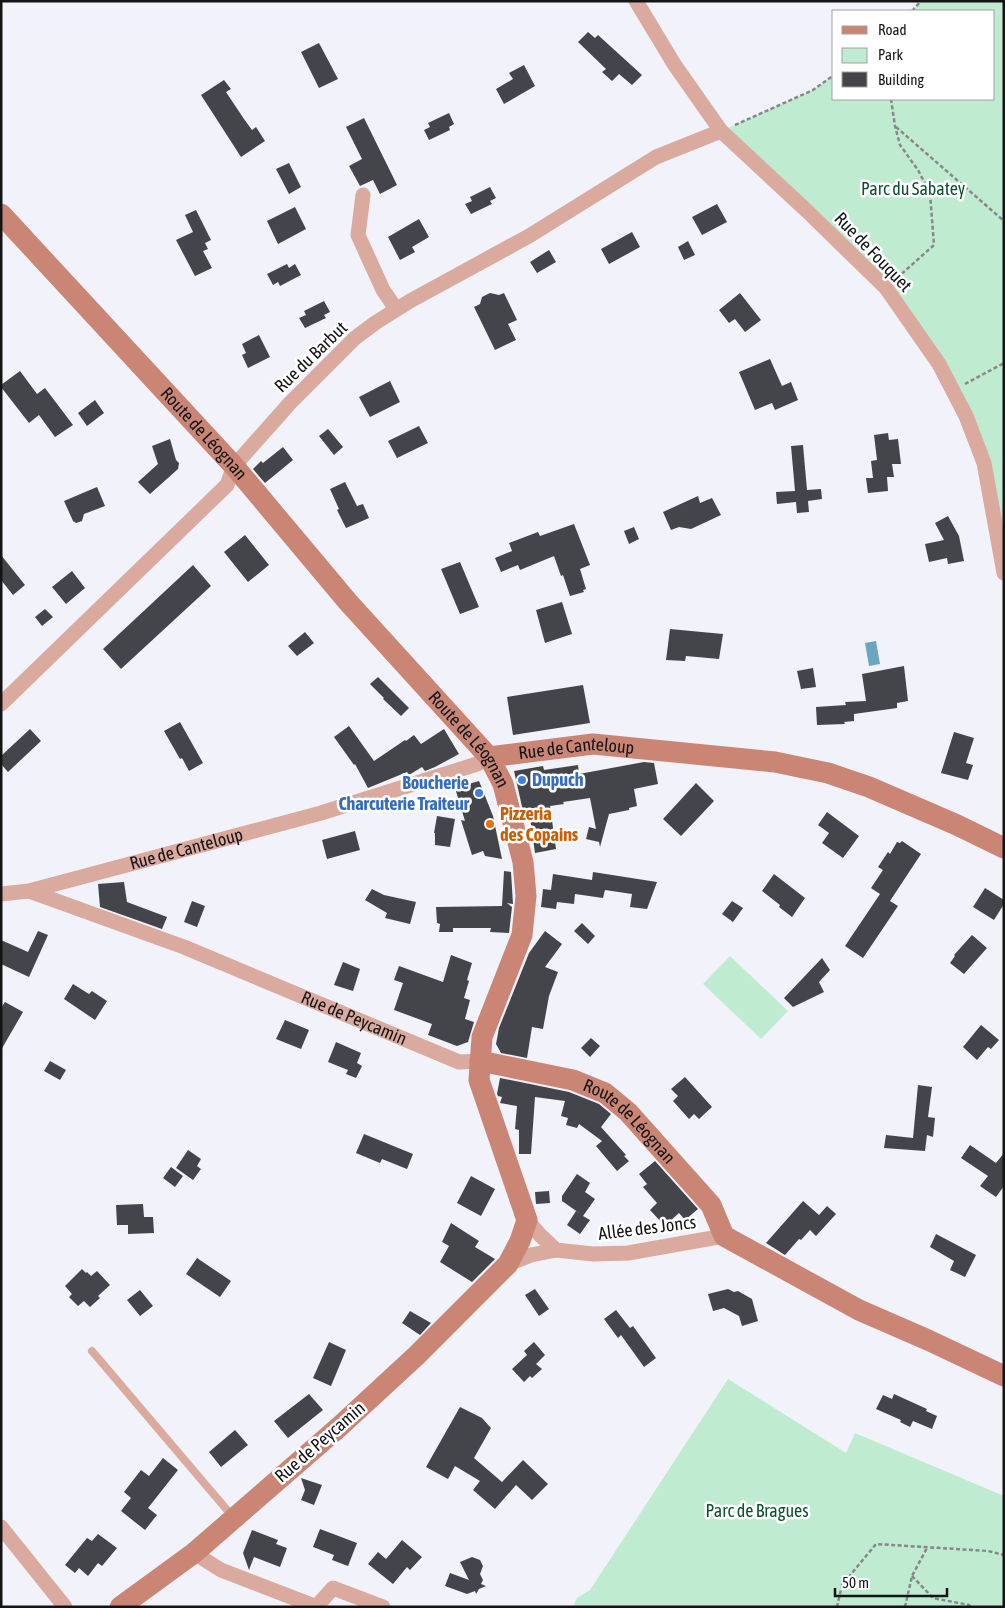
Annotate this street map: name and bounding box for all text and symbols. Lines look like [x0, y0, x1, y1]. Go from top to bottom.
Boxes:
legend [832, 10, 995, 100]
text: Road [878, 21, 907, 38]
text: Park [878, 46, 903, 63]
text: Building [878, 71, 924, 88]
park label: Parc du Sabatey [861, 178, 965, 199]
street label: Rue de Fouquet [830, 208, 916, 296]
street label: Rue du Barbut [270, 317, 351, 396]
street label: Route de Léognan [157, 383, 252, 484]
street label: Route de Léognan [424, 687, 514, 791]
street label: Rue de Canteloup [517, 733, 635, 763]
place label: Dupuch [532, 769, 584, 790]
place label: Boucherie Charcuterie Traiteur [338, 772, 470, 814]
marker: Dupuch [516, 774, 528, 786]
marker: Boucherie Charcuterie Traiteur [473, 787, 485, 799]
place label: Pizzeria des Copains [500, 803, 579, 845]
marker: Pizzeria des Copains [484, 818, 496, 830]
street label: Rue de Canteloup [127, 823, 245, 874]
street label: Rue de Peycamin [298, 986, 410, 1049]
street label: Route de Léognan [580, 1074, 680, 1168]
street label: Allée des Joncs [597, 1211, 697, 1244]
street label: Rue de Peycamin [270, 1397, 369, 1486]
park label: Parc de Bragues [705, 1500, 809, 1521]
scale bar [835, 1566, 948, 1598]
text: 50 m [842, 1574, 869, 1591]

